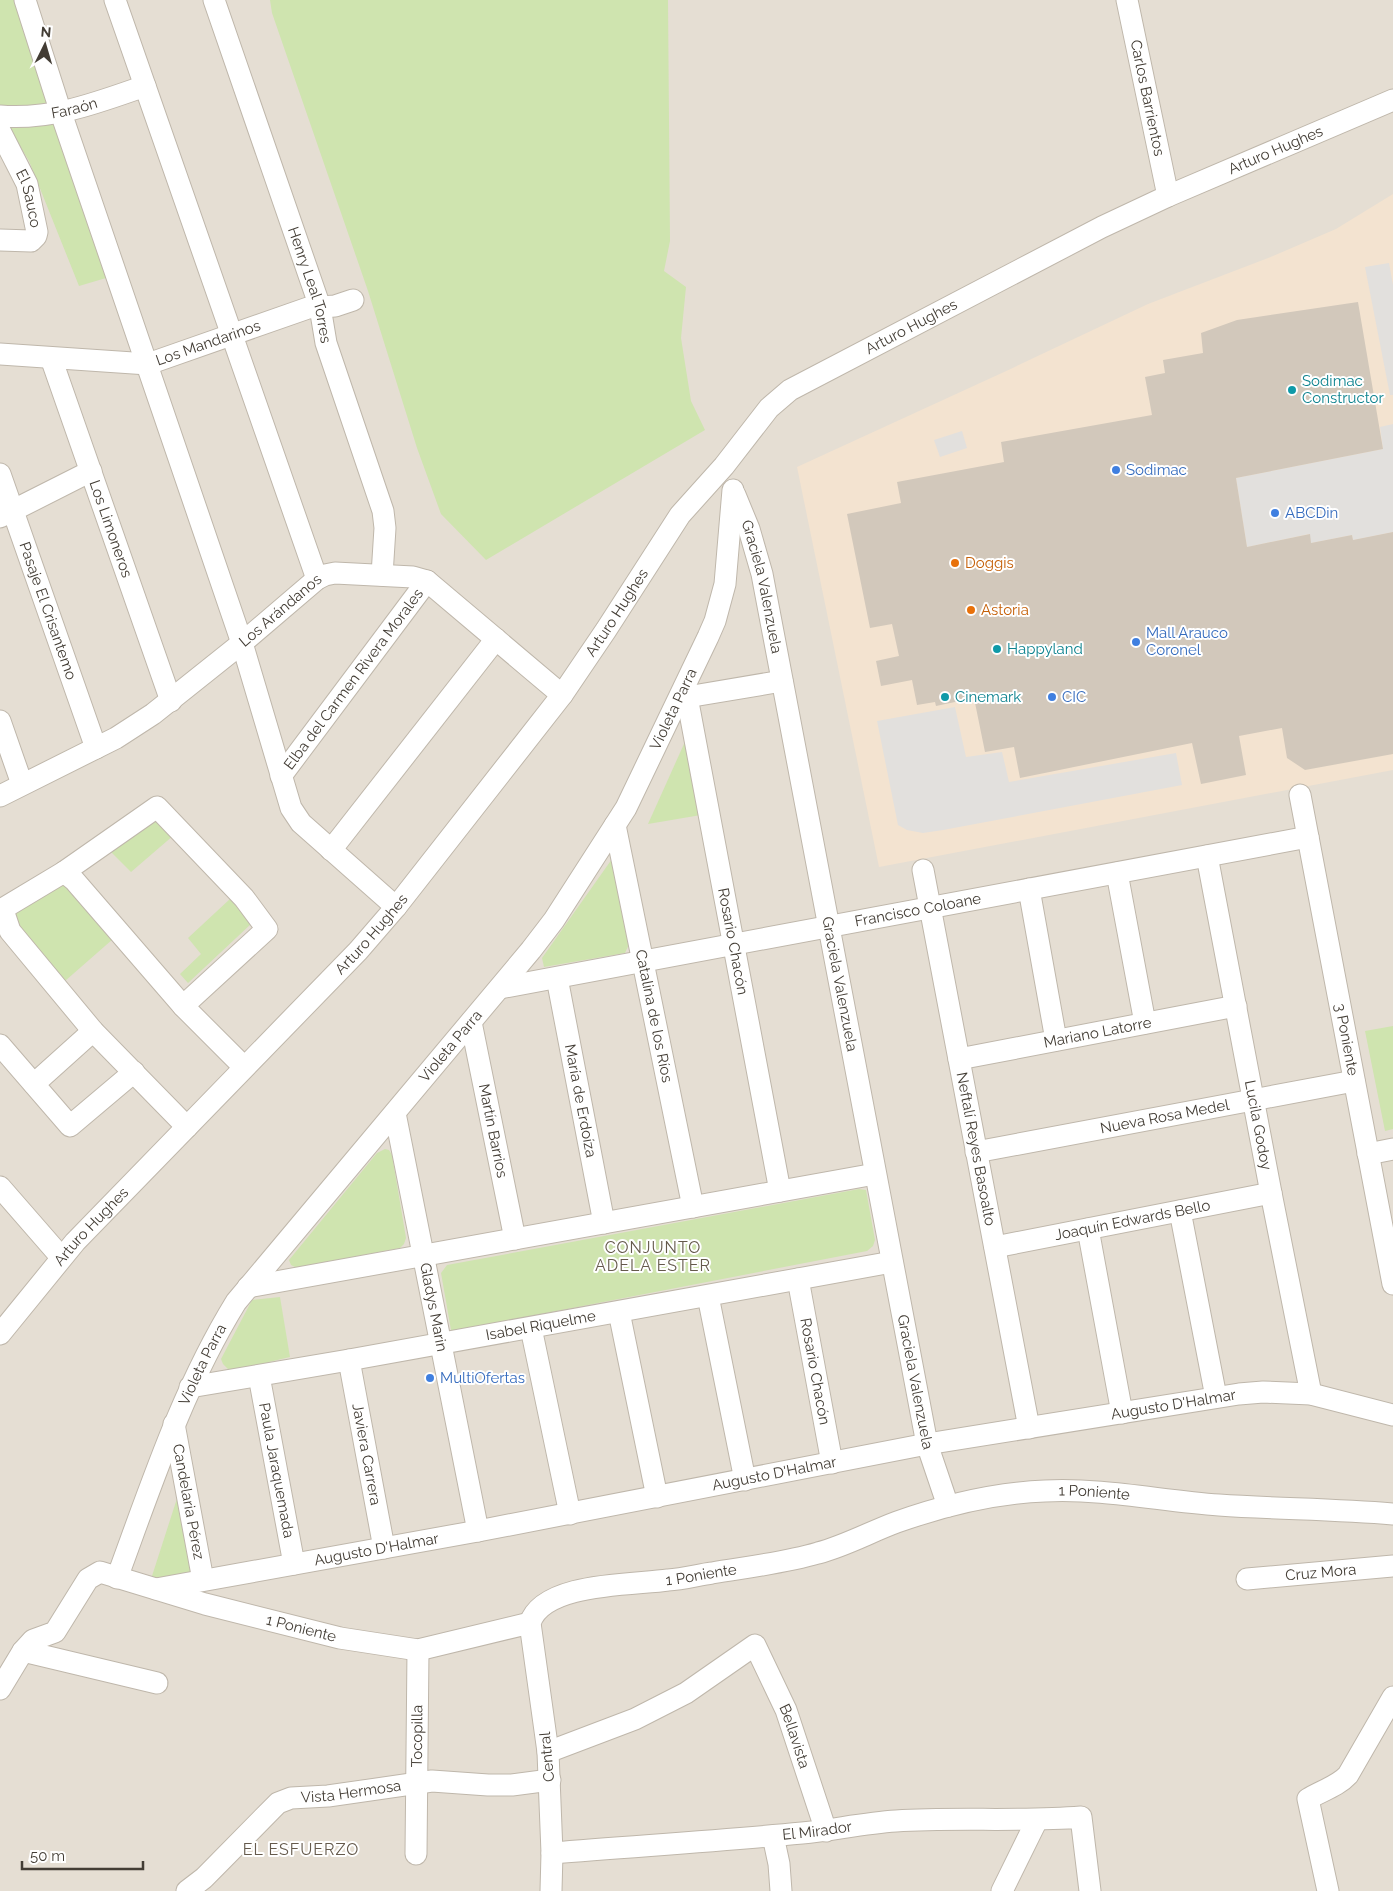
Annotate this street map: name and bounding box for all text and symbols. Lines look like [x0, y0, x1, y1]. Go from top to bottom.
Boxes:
north arrow [20, 20, 70, 70]
text: N [40, 24, 52, 40]
street label: Carlos Barrientos [1127, 38, 1168, 158]
street label: Faraón [50, 94, 100, 123]
street label: Arturo Hughes [1225, 122, 1326, 178]
street label: El Sauco [12, 166, 45, 229]
street label: Henry Leal Torres [284, 225, 335, 345]
street label: Arturo Hughes [862, 295, 960, 358]
street label: Los Mandarinos [153, 316, 263, 370]
place label: Sodimac Constructor [1302, 372, 1384, 407]
marker: Sodimac Constructor [1286, 384, 1298, 396]
place label: Sodimac [1126, 461, 1187, 479]
marker: Sodimac [1110, 464, 1122, 476]
street label: Los Limoneros [85, 478, 136, 580]
place label: ABCDin [1285, 504, 1338, 522]
marker: ABCDin [1269, 507, 1281, 519]
street label: Graciela Valenzuela [737, 517, 786, 655]
street label: Pasaje El Crisantemo [15, 539, 80, 682]
place label: Doggis [965, 554, 1014, 572]
marker: Doggis [949, 557, 961, 569]
street label: Arturo Hughes [582, 565, 652, 660]
street label: Los Arándanos [235, 570, 325, 651]
street label: Elba del Carmen Rivera Morales [280, 585, 427, 773]
place label: Astoria [981, 601, 1029, 619]
marker: Astoria [965, 604, 977, 616]
place label: Mall Arauco Coronel [1146, 624, 1228, 659]
marker: Mall Arauco Coronel [1130, 636, 1142, 648]
place label: Happyland [1007, 640, 1083, 658]
marker: Happyland [991, 643, 1003, 655]
street label: Violeta Parra [646, 665, 701, 753]
place label: Cinemark [955, 688, 1021, 706]
place label: CIC [1062, 688, 1086, 706]
marker: Cinemark [939, 691, 951, 703]
marker: CIC [1046, 691, 1058, 703]
street label: Rosario Chacón [714, 886, 752, 996]
street label: Francisco Coloane [853, 889, 983, 931]
street label: Arturo Hughes [331, 891, 412, 978]
street label: Graciela Valenzuela [818, 915, 861, 1053]
street label: Catalina de los Ríos [632, 948, 676, 1084]
street label: 3 Poniente [1331, 1002, 1362, 1077]
street label: Violeta Parra [415, 1006, 486, 1086]
street label: Mariano Latorre [1042, 1013, 1153, 1052]
street label: María de Erdoíza [561, 1043, 600, 1159]
street label: Neftalí Reyes Basoalto [953, 1071, 999, 1227]
street label: Lucila Godoy [1241, 1079, 1275, 1172]
street label: Martín Barrios [475, 1082, 511, 1179]
street label: Nueva Rosa Medel [1099, 1095, 1232, 1137]
street label: Arturo Hughes [50, 1183, 132, 1270]
street label: Joaquín Edwards Bello [1053, 1196, 1212, 1244]
district label: CONJUNTO ADELA ESTER [595, 1238, 711, 1275]
street label: Gladys Marin [416, 1261, 451, 1353]
street label: Isabel Riquelme [484, 1307, 597, 1344]
street label: Graciela Valenzuela [894, 1313, 937, 1452]
street label: Rosario Chacón [796, 1317, 834, 1426]
street label: Violeta Parra [175, 1321, 230, 1408]
place label: MultiOfertas [440, 1369, 525, 1387]
marker: MultiOfertas [424, 1372, 436, 1384]
street label: Augusto D'Halmar [1110, 1386, 1238, 1423]
street label: Paula Jaraquemada [255, 1401, 298, 1540]
street label: Javiera Carrera [348, 1402, 385, 1507]
street label: Candelaria Pérez [169, 1442, 208, 1561]
street label: Augusto D'Halmar [711, 1453, 839, 1494]
street label: 1 Poniente [1058, 1482, 1131, 1504]
street label: Augusto D'Halmar [313, 1529, 441, 1569]
street label: 1 Poniente [665, 1560, 738, 1589]
street label: Cruz Mora [1285, 1560, 1357, 1585]
street label: 1 Poniente [264, 1611, 338, 1646]
street label: Bellavista [775, 1701, 814, 1771]
street label: Tocopilla [408, 1705, 426, 1767]
street label: Central [536, 1730, 558, 1783]
street label: Vista Hermosa [300, 1777, 402, 1806]
street label: El Mirador [781, 1817, 854, 1844]
scale bar [22, 1838, 144, 1870]
district label: EL ESFUERZO [243, 1840, 359, 1859]
text: 50 m [30, 1847, 65, 1865]

